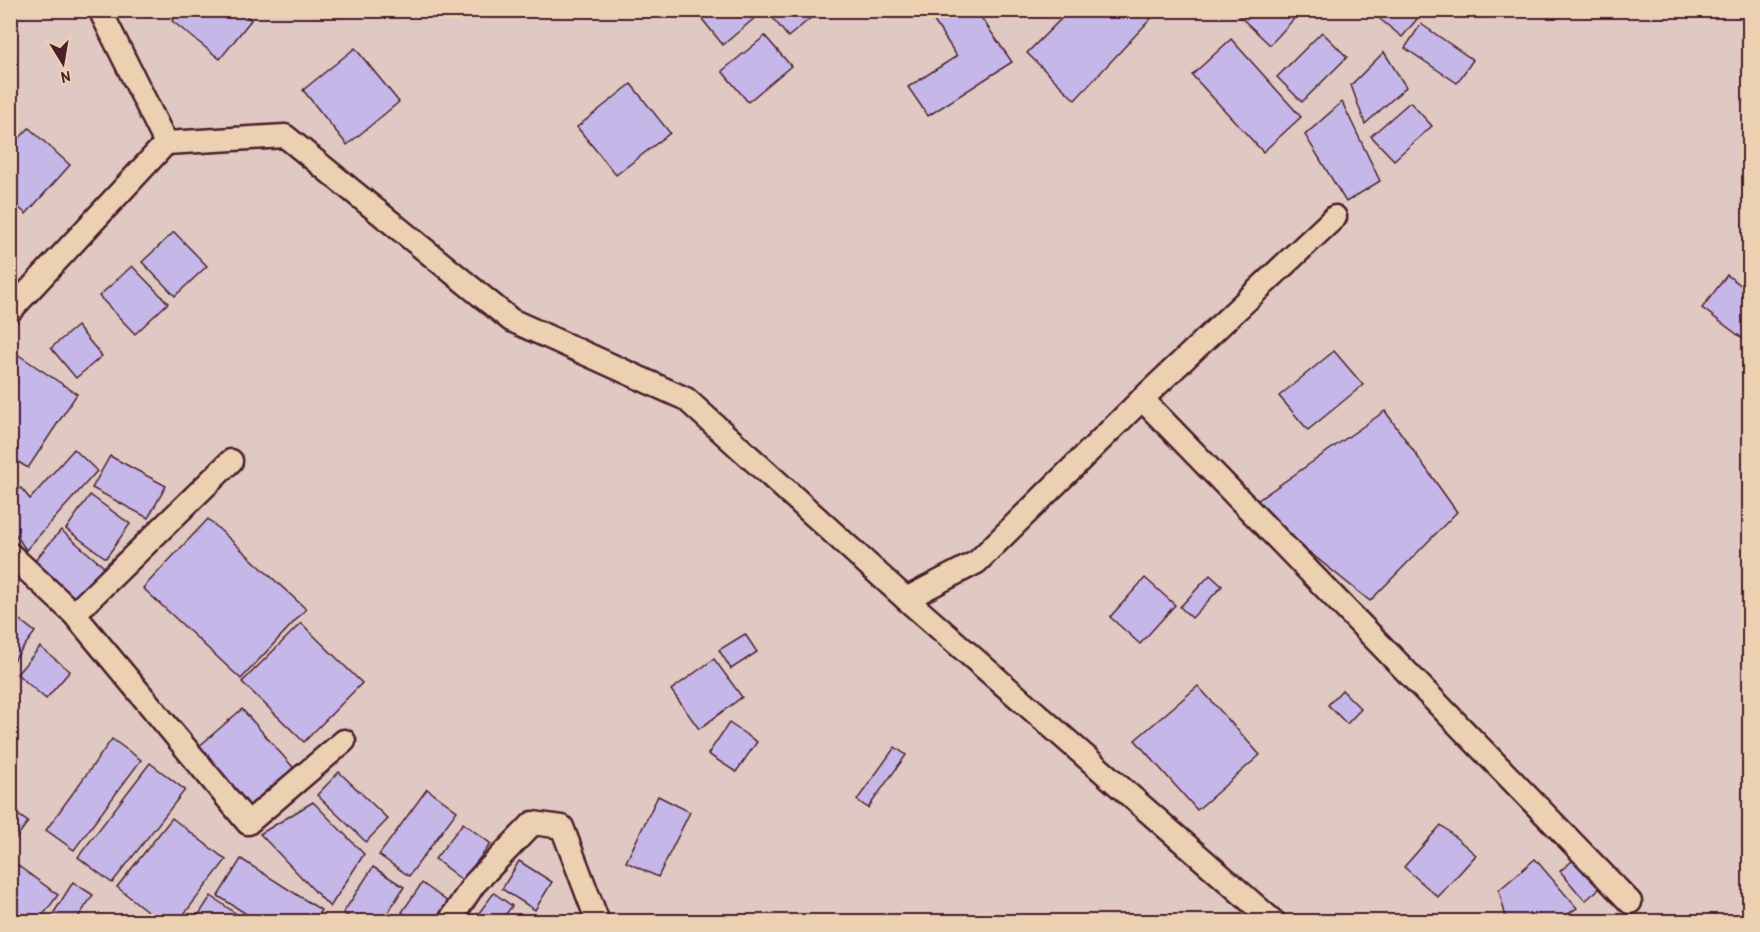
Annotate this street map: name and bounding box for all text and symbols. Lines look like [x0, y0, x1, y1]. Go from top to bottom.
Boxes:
north arrow [33, 33, 93, 93]
text: N [59, 66, 72, 89]

